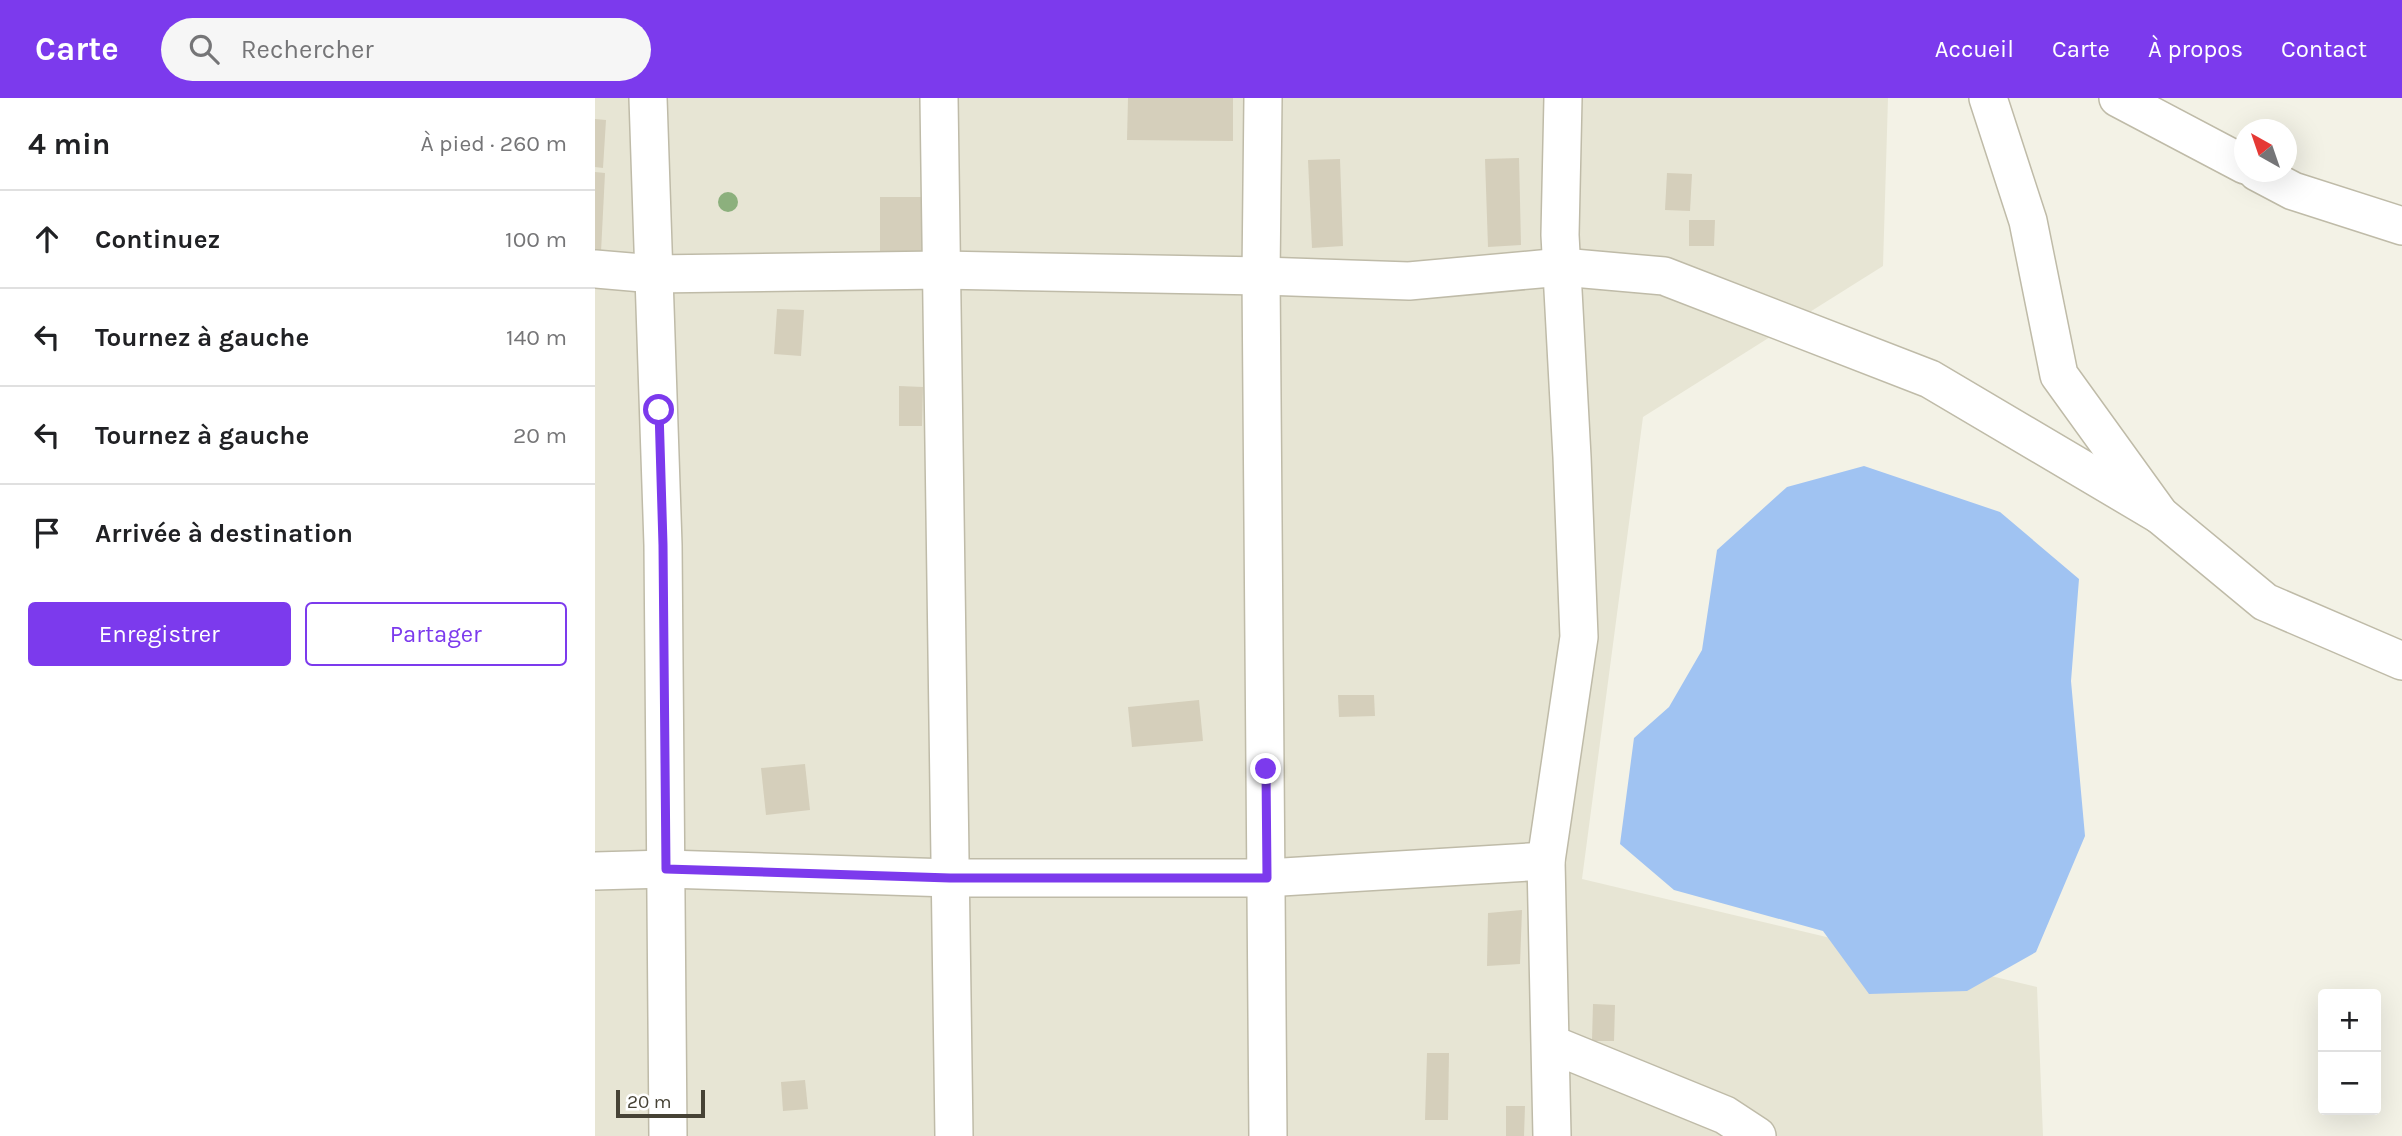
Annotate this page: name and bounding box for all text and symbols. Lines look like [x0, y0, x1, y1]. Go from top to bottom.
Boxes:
search box [161, 18, 651, 81]
text: Carte [35, 30, 119, 68]
icon: search [185, 30, 223, 68]
text: Rechercher [241, 34, 374, 65]
text: Accueil [1935, 35, 2014, 63]
text: Carte [2052, 35, 2110, 63]
text: À propos [2148, 35, 2243, 63]
text: Contact [2281, 35, 2367, 63]
north arrow [2234, 119, 2297, 182]
text: 4 min [28, 126, 110, 162]
text: À pied · 260 m [420, 130, 567, 157]
icon: ahead [28, 220, 66, 258]
text: Continuez [95, 224, 220, 255]
text: 100 m [505, 226, 567, 253]
icon: left [28, 318, 66, 356]
text: Tournez à gauche [95, 322, 309, 353]
text: 140 m [506, 324, 567, 351]
route start [643, 394, 674, 425]
icon: left [28, 416, 66, 454]
text: Tournez à gauche [95, 420, 309, 451]
text: 20 m [513, 422, 567, 449]
icon: arrive [28, 514, 66, 552]
text: Arrivée à destination [95, 518, 353, 549]
button: Enregistrer [28, 602, 291, 666]
button: Partager [305, 602, 567, 666]
route end [1250, 753, 1281, 784]
map controls [2318, 989, 2381, 1115]
button: + [2318, 989, 2381, 1052]
button: − [2318, 1052, 2381, 1115]
scale bar [616, 1087, 705, 1119]
text: 20 m [627, 1091, 672, 1113]

